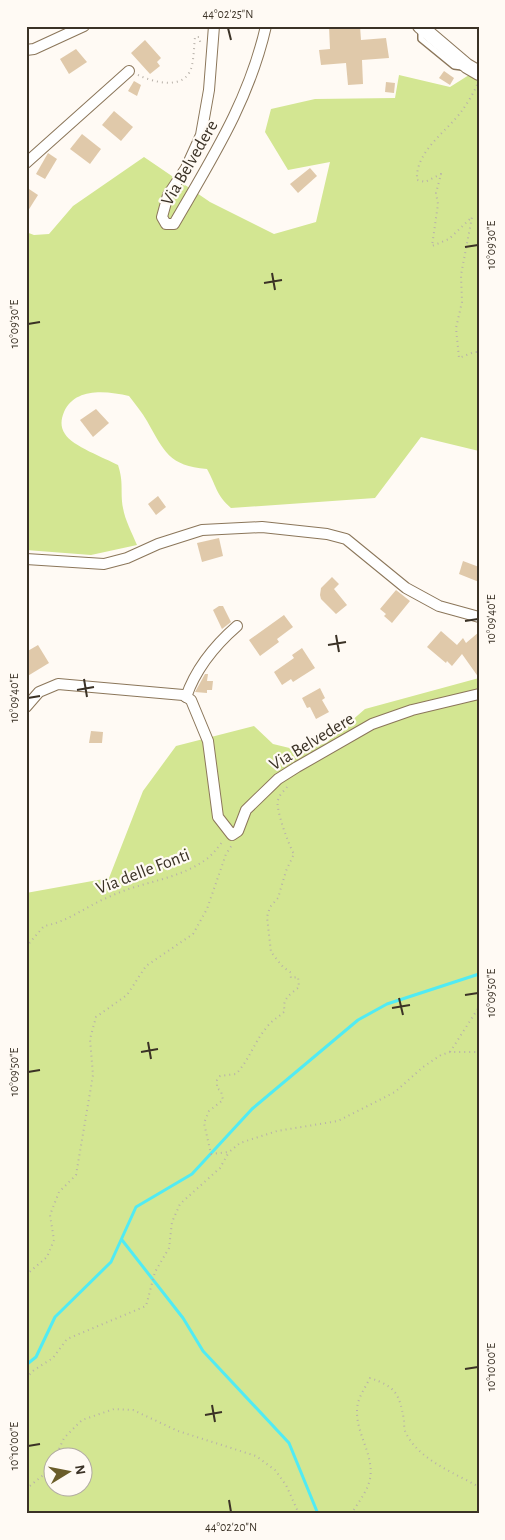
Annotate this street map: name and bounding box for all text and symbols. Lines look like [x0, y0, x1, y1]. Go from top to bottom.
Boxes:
text: 44°02'25"N [203, 8, 253, 20]
street label: Via Belvedere [158, 117, 222, 209]
text: 10°09'30"E [485, 221, 497, 269]
text: 10°09'30"E [8, 300, 20, 348]
text: 10°09'40"E [485, 594, 497, 644]
text: 10°09'40"E [8, 673, 20, 723]
street label: Via Belvedere [266, 710, 358, 774]
street label: Via delle Fonti [94, 846, 192, 898]
text: 10°09'50"E [485, 969, 497, 1017]
text: 10°09'50"E [8, 1048, 20, 1096]
text: 10°10'00"E [485, 1343, 497, 1391]
text: 10°10'00"E [8, 1422, 20, 1470]
north arrow [42, 1448, 92, 1498]
text: N [72, 1464, 88, 1476]
text: 44°02'20"N [205, 1521, 257, 1533]

